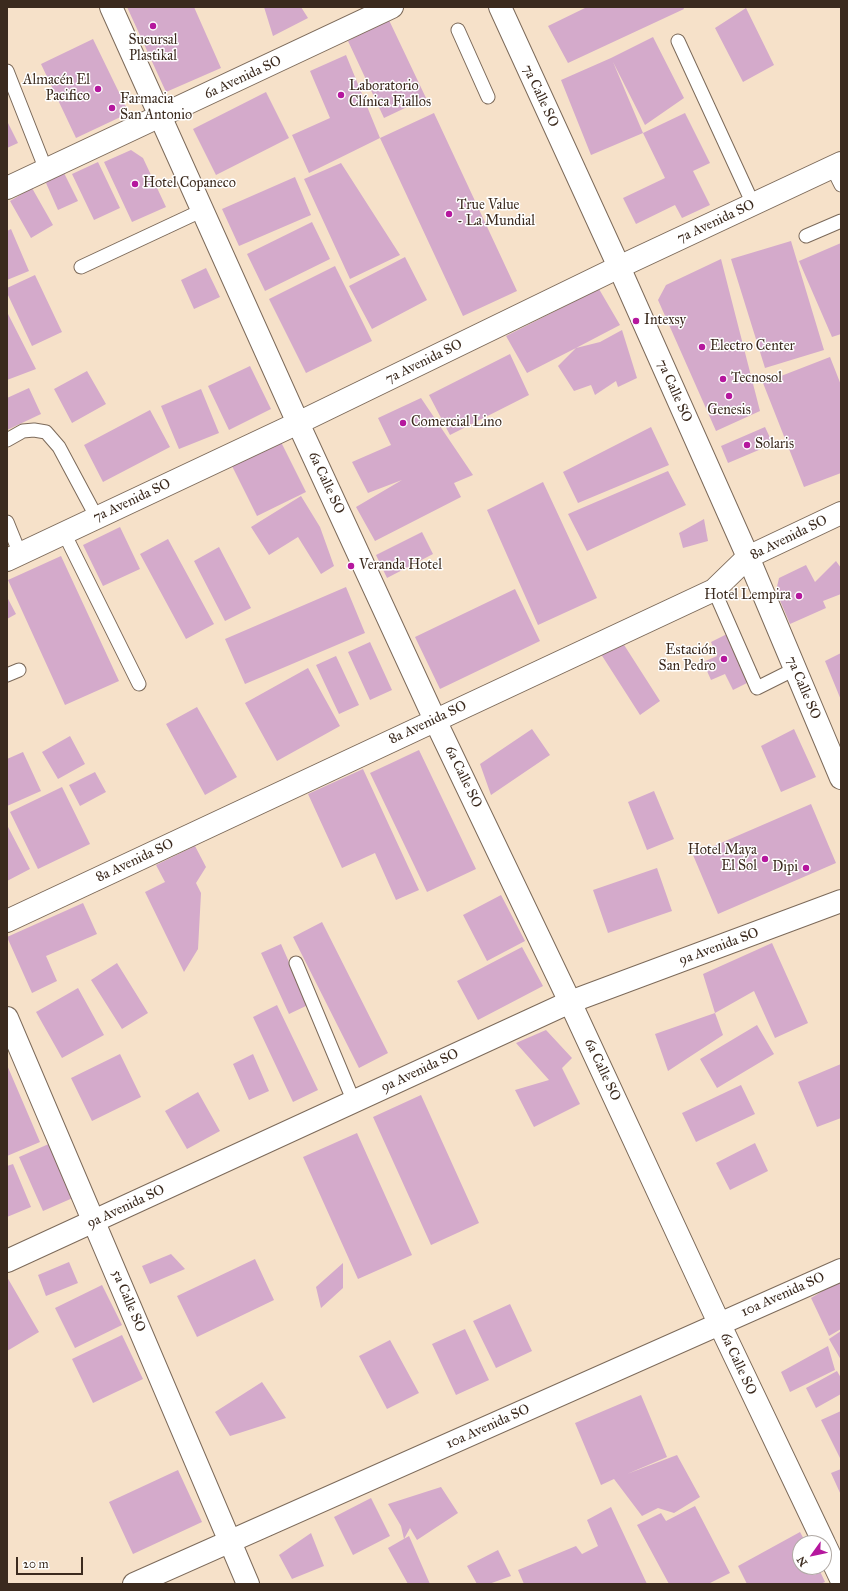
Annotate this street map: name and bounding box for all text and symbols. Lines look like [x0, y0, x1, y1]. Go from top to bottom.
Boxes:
marker: Sucursal Plastikal [148, 21, 158, 31]
place label: Sucursal Plastikal [129, 33, 177, 66]
street label: 6a Avenida SO [202, 53, 284, 103]
street label: 7a Calle SO [518, 62, 562, 130]
place label: Almacén El Pacifico [23, 73, 90, 106]
place label: Laboratorio Clínica Fiallos [349, 79, 431, 112]
marker: Almacén El Pacifico [93, 84, 103, 94]
marker: Laboratorio Clínica Fiallos [336, 90, 346, 100]
place label: Farmacia San Antonio [120, 92, 192, 124]
marker: Farmacia San Antonio [107, 103, 117, 113]
place label: Hotel Copaneco [143, 176, 236, 192]
marker: Hotel Copaneco [130, 179, 140, 189]
street label: 7a Avenida SO [675, 197, 757, 247]
place label: True Value - La Mundial [457, 198, 535, 230]
marker: True Value - La Mundial [444, 209, 454, 219]
place label: Intexsy [644, 313, 686, 329]
marker: Intexsy [631, 316, 641, 326]
street label: 7a Avenida SO [383, 336, 465, 388]
place label: Electro Center [710, 339, 795, 355]
marker: Electro Center [697, 342, 707, 352]
street label: 7a Calle SO [653, 357, 695, 425]
place label: Tecnosol [731, 371, 782, 387]
marker: Tecnosol [718, 374, 728, 384]
marker: Genesis [724, 391, 734, 401]
place label: Genesis [707, 403, 751, 419]
place label: Comercial Lino [411, 415, 502, 431]
marker: Comercial Lino [398, 418, 408, 428]
place label: Solaris [755, 437, 794, 453]
marker: Solaris [742, 440, 752, 450]
street label: 6a Calle SO [304, 449, 348, 517]
street label: 7a Avenida SO [91, 476, 173, 526]
street label: 8a Avenida SO [748, 512, 830, 564]
place label: Veranda Hotel [359, 558, 442, 574]
marker: Veranda Hotel [346, 561, 356, 571]
place label: Hotel Lempira [704, 588, 791, 604]
marker: Hotel Lempira [794, 591, 804, 601]
place label: Estación San Pedro [659, 643, 716, 676]
marker: Estación San Pedro [719, 654, 729, 664]
street label: 7a Calle SO [782, 654, 824, 722]
street label: 8a Avenida SO [387, 698, 469, 748]
street label: 6a Calle SO [441, 743, 485, 811]
street label: 8a Avenida SO [94, 836, 176, 886]
place label: Hotel Maya El Sol [688, 843, 757, 876]
marker: Hotel Maya El Sol [760, 854, 770, 864]
place label: Dipi [772, 860, 798, 876]
marker: Dipi [801, 863, 811, 873]
street label: 9a Avenida SO [677, 925, 761, 969]
street label: 6a Calle SO [580, 1036, 624, 1104]
street label: 9a Avenida SO [379, 1046, 461, 1096]
street label: 9a Avenida SO [85, 1182, 167, 1232]
street label: 5a Calle SO [107, 1267, 149, 1335]
street label: 10a Avenida SO [739, 1269, 827, 1321]
street label: 6a Calle SO [716, 1330, 760, 1398]
street label: 10a Avenida SO [444, 1401, 532, 1453]
north arrow [792, 1535, 832, 1575]
scale bar [18, 1549, 85, 1575]
text: N [794, 1554, 810, 1569]
text: 20 m [23, 1557, 49, 1571]

